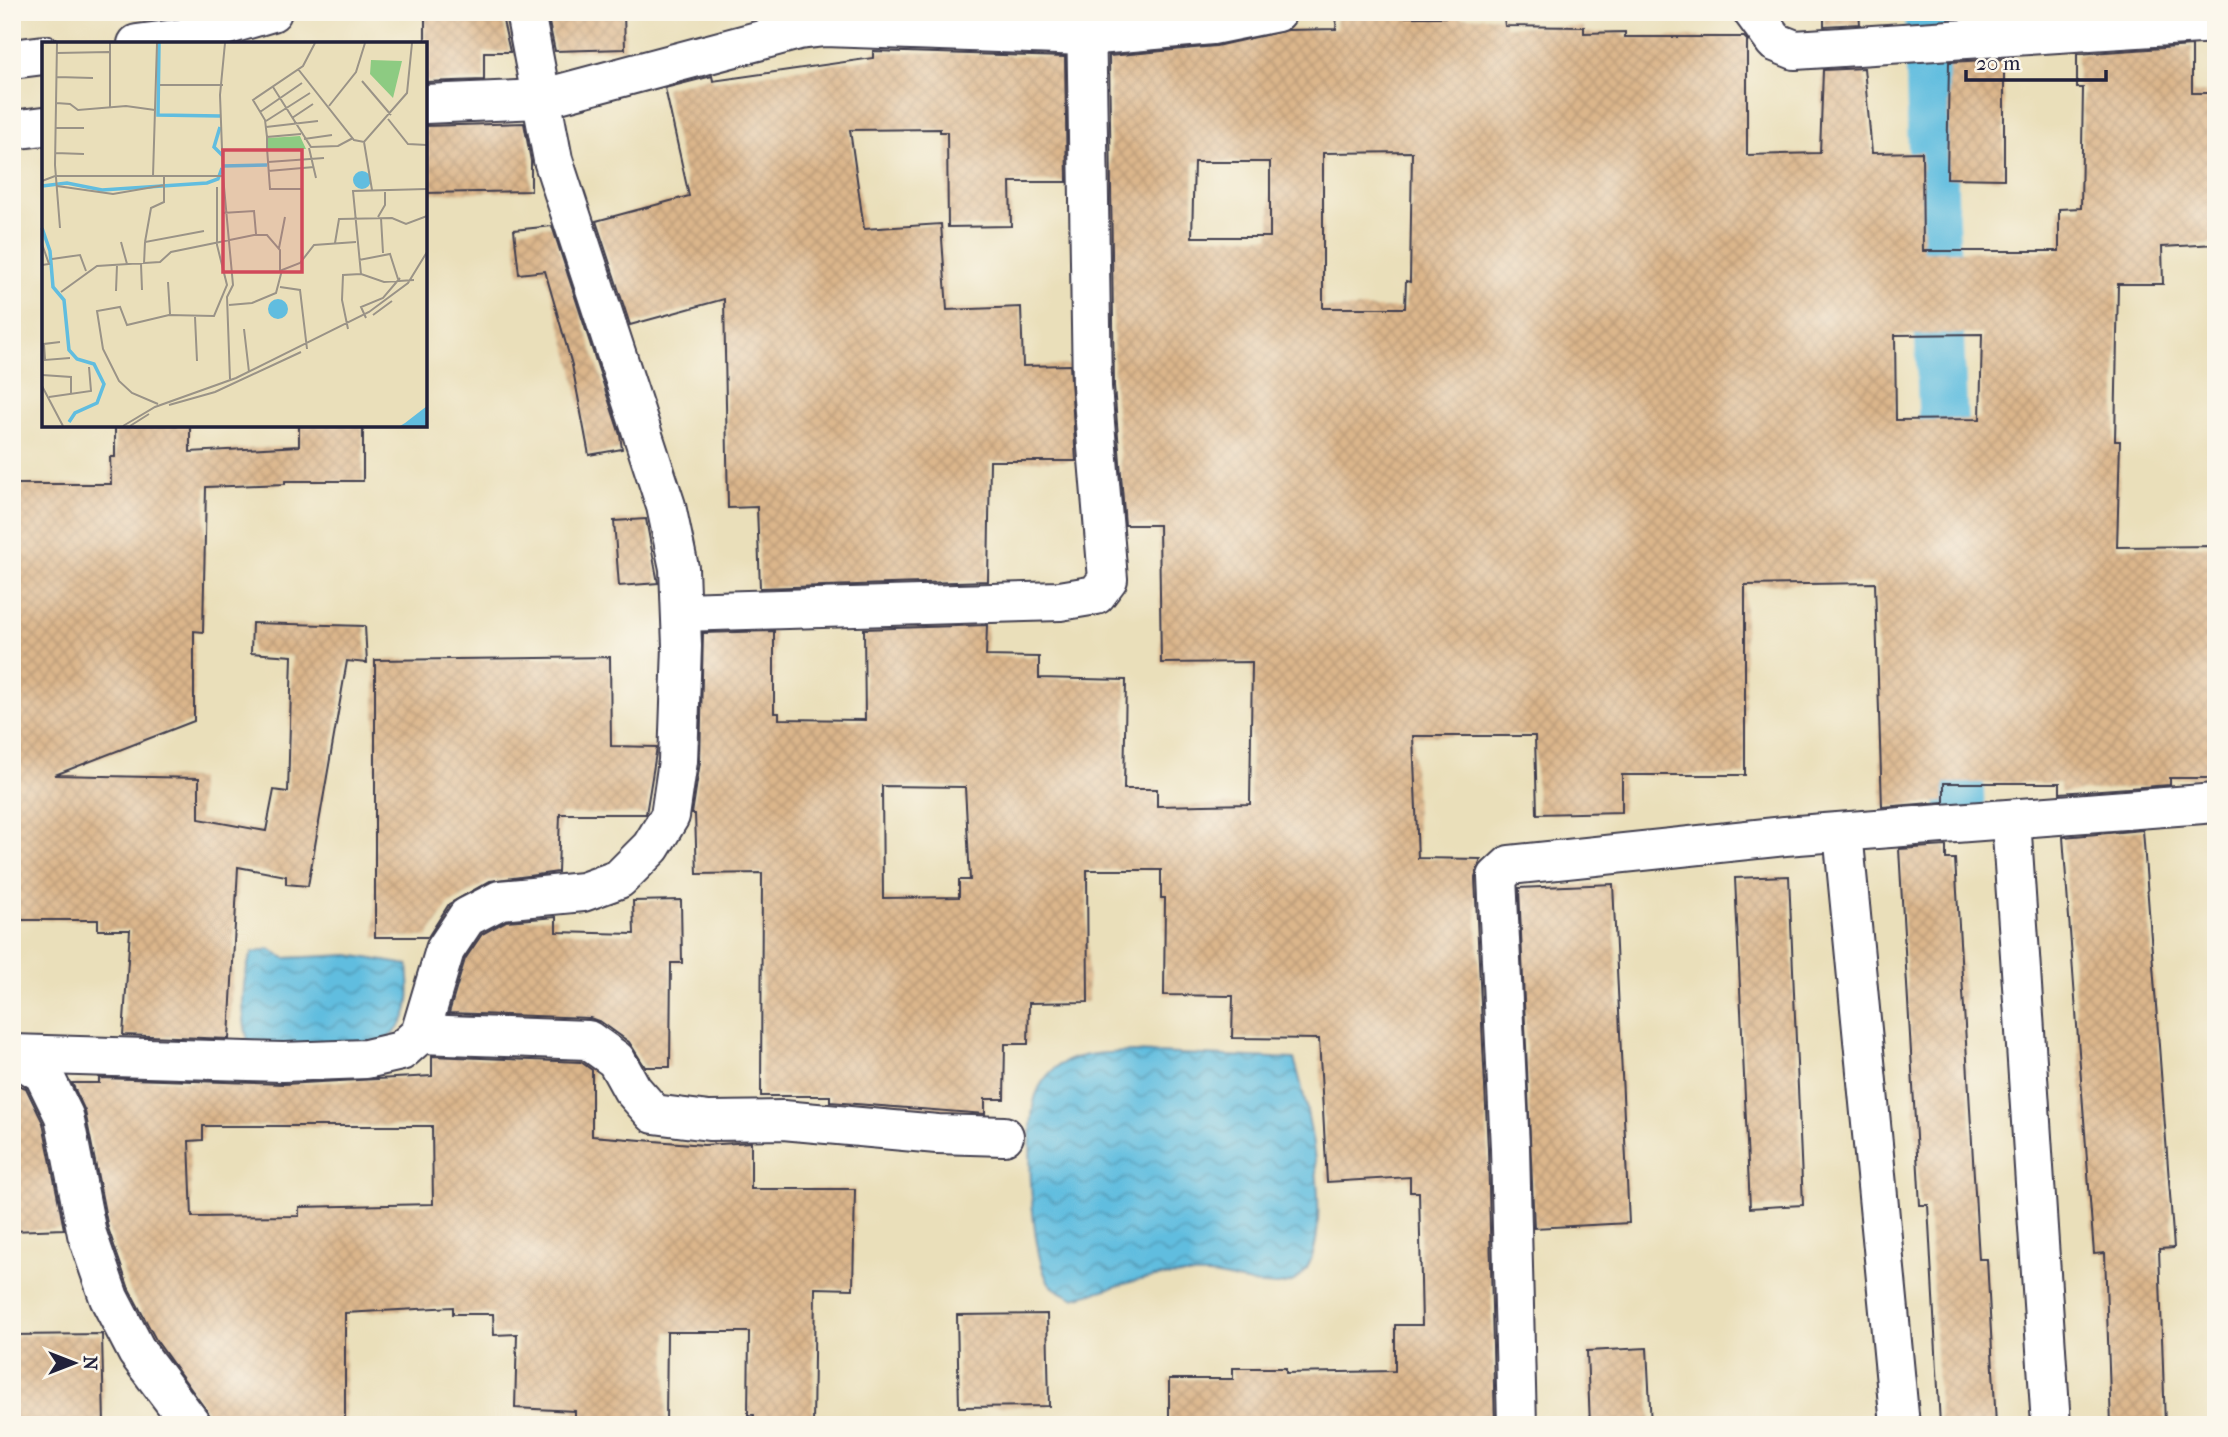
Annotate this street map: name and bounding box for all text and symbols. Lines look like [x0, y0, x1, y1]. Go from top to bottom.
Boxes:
scale bar [1966, 38, 2106, 82]
inset map [42, 42, 427, 427]
text: 20 m [1976, 51, 2021, 75]
north arrow [38, 1328, 108, 1398]
text: N [79, 1356, 101, 1371]

